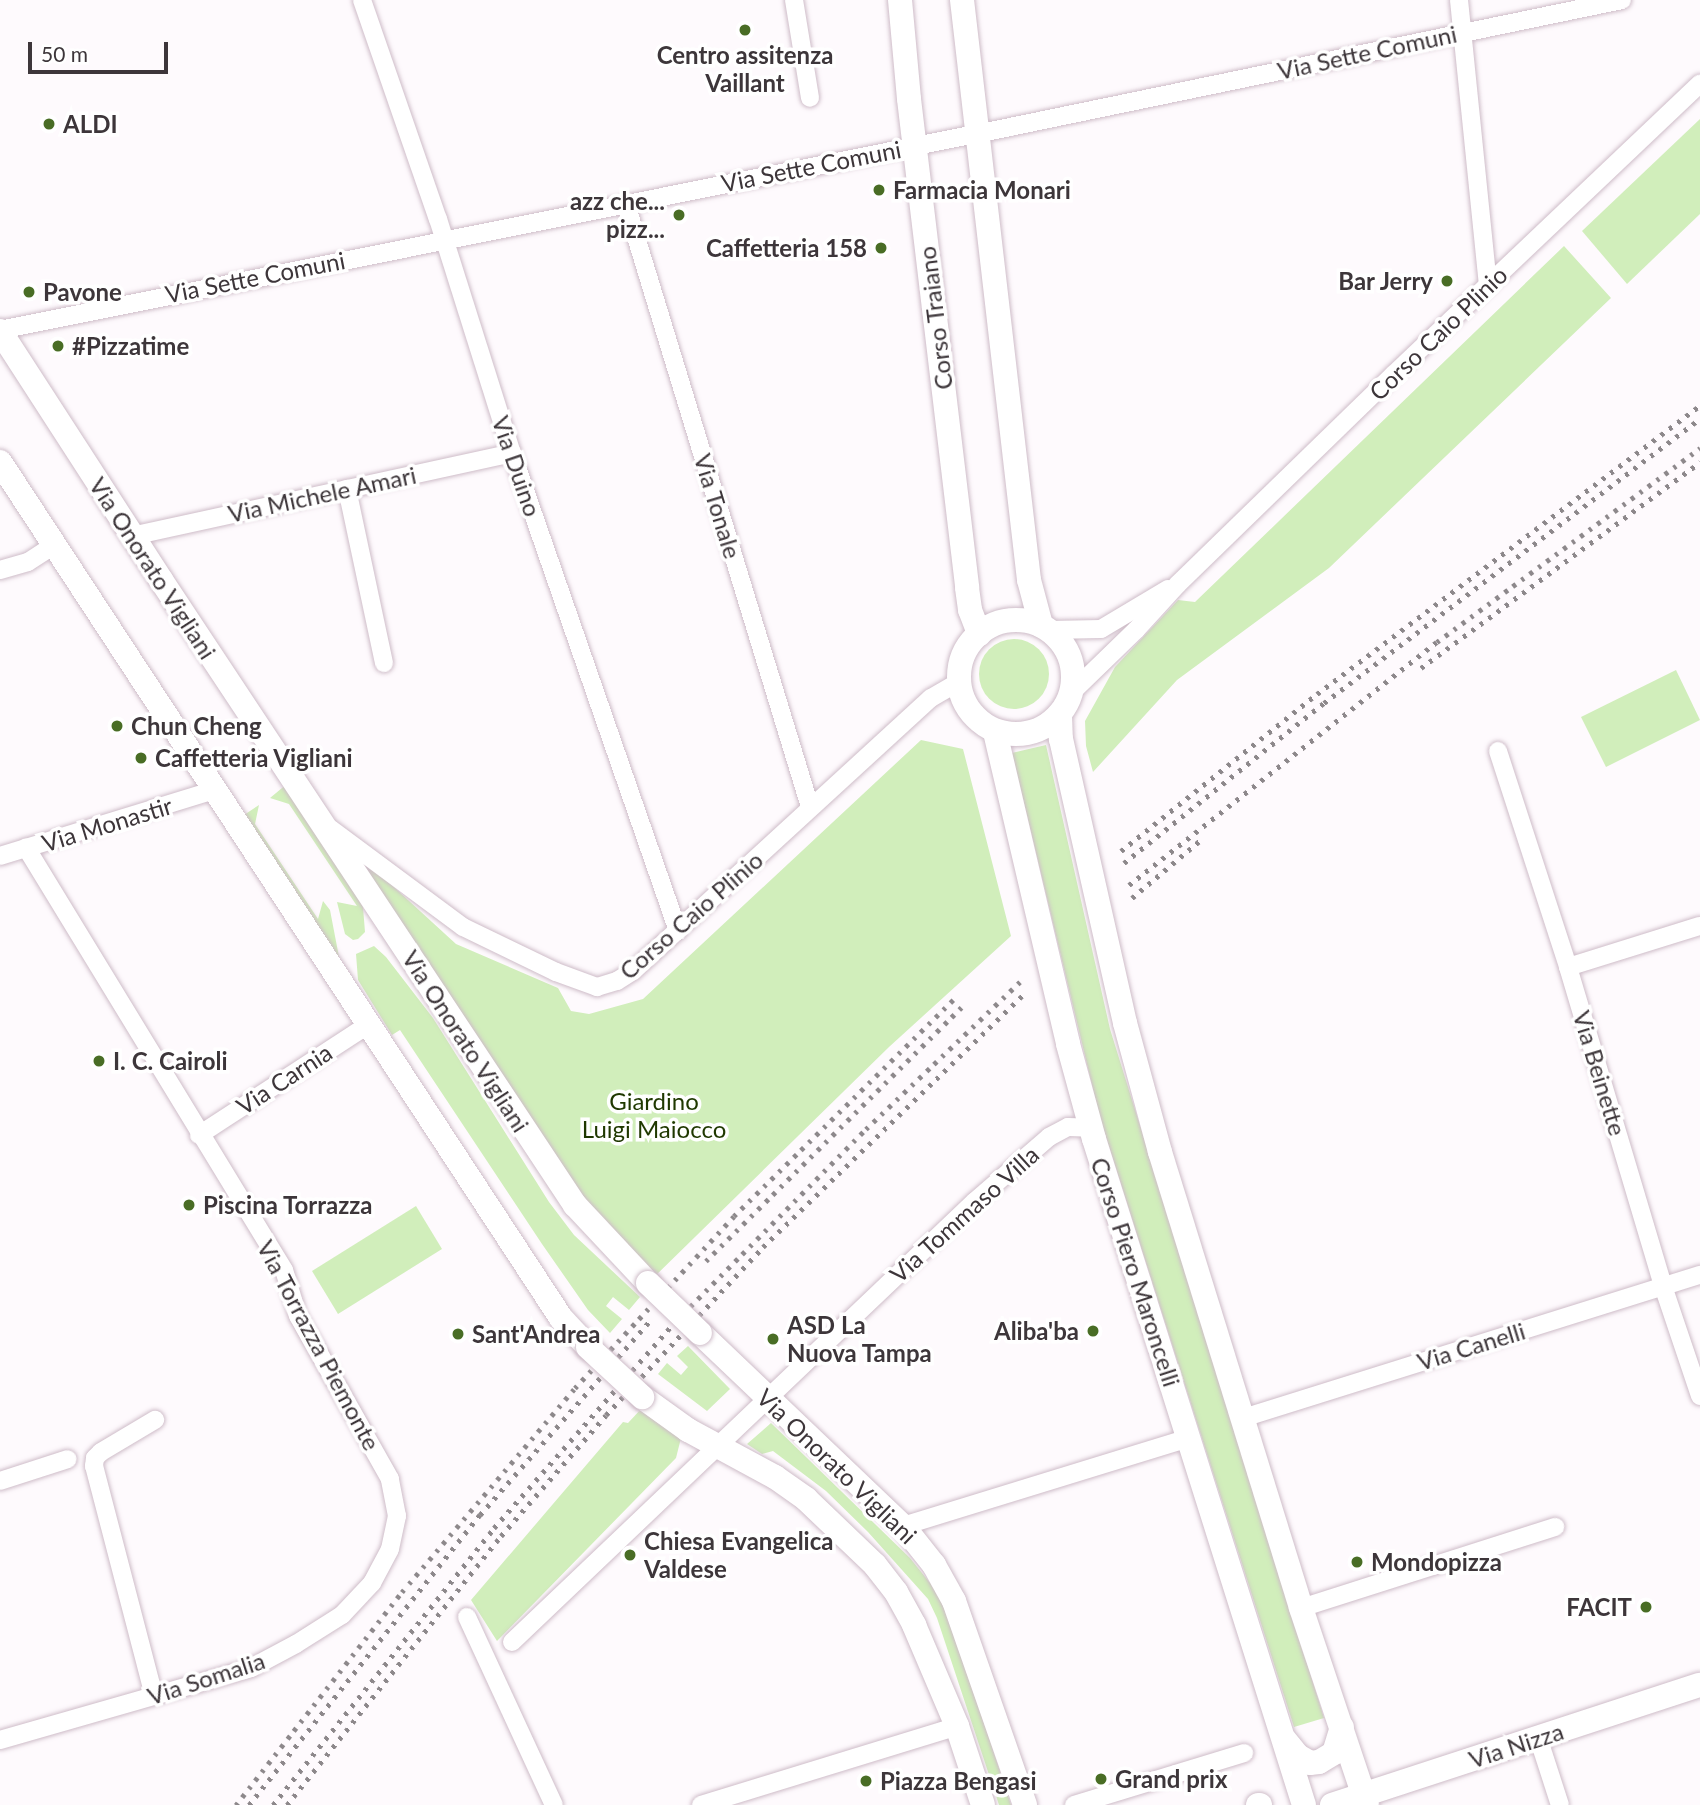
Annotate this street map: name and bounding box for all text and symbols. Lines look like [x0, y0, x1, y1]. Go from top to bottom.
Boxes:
street label: Via Sette Comuni [1275, 19, 1459, 85]
marker: Centro assitenza Vaillant [737, 22, 753, 38]
scale bar [32, 28, 172, 72]
text: 50 m [41, 41, 88, 66]
place label: Centro assitenza Vaillant [657, 41, 833, 97]
place label: ALDI [63, 110, 118, 138]
marker: ALDI [41, 116, 57, 132]
street label: Via Sette Comuni [719, 134, 903, 198]
place label: Farmacia Monari [893, 176, 1071, 204]
marker: Farmacia Monari [871, 182, 887, 198]
place label: azz che... pizz... [570, 187, 665, 243]
marker: azz che... pizz... [671, 207, 687, 223]
place label: Caffetteria 158 [706, 234, 867, 262]
marker: Caffetteria 158 [873, 240, 889, 256]
street label: Corso Traiano [912, 244, 958, 392]
street label: Via Sette Comuni [163, 245, 347, 309]
street label: Corso Caio Plinio [1363, 260, 1513, 406]
place label: Bar Jerry [1337, 267, 1433, 295]
marker: Bar Jerry [1439, 273, 1455, 289]
place label: Pavone [43, 278, 122, 306]
marker: Pavone [21, 284, 37, 300]
place label: #Pizzatime [72, 332, 189, 360]
marker: #Pizzatime [50, 338, 66, 354]
street label: Via Duino [486, 412, 548, 520]
street label: Via Tonale [688, 450, 748, 562]
street label: Via Michele Amari [225, 460, 419, 528]
street label: Via Onorato Vigliani [83, 471, 223, 665]
place label: Chun Cheng [131, 712, 262, 740]
marker: Chun Cheng [109, 718, 125, 734]
place label: Caffetteria Vigliani [155, 744, 354, 772]
marker: Caffetteria Vigliani [133, 750, 149, 766]
street label: Via Monastir [38, 791, 176, 857]
street label: Corso Caio Plinio [614, 845, 768, 985]
street label: Via Onorato Vigliani [396, 944, 536, 1138]
street label: Via Beinette [1567, 1007, 1633, 1139]
street label: Via Carnia [231, 1038, 337, 1120]
place label: I. C. Cairoli [113, 1047, 228, 1075]
marker: I. C. Cairoli [91, 1053, 107, 1069]
park label: Giardino Luigi Maiocco [582, 1087, 726, 1143]
street label: Via Tommaso Villa [883, 1139, 1045, 1289]
street label: Corso Piero Maroncelli [1085, 1154, 1187, 1390]
place label: Piscina Torrazza [203, 1191, 373, 1219]
marker: Piscina Torrazza [181, 1197, 197, 1213]
street label: Via Torrazza Piemonte [251, 1235, 387, 1455]
place label: ASD La Nuova Tampa [787, 1311, 932, 1367]
street label: Via Canelli [1414, 1316, 1528, 1376]
place label: Aliba'ba [994, 1317, 1079, 1345]
place label: Sant'Andrea [472, 1320, 601, 1348]
marker: Aliba'ba [1085, 1323, 1101, 1339]
marker: Sant'Andrea [450, 1326, 466, 1342]
marker: ASD La Nuova Tampa [765, 1331, 781, 1347]
street label: Via Onorato Vigliani [751, 1382, 923, 1550]
place label: Chiesa Evangelica Valdese [644, 1527, 833, 1583]
marker: Chiesa Evangelica Valdese [622, 1547, 638, 1563]
place label: Mondopizza [1371, 1548, 1502, 1576]
marker: Mondopizza [1349, 1554, 1365, 1570]
place label: FACIT [1566, 1593, 1632, 1621]
marker: FACIT [1638, 1599, 1654, 1615]
street label: Via Somalia [144, 1646, 268, 1710]
street label: Via Nizza [1465, 1716, 1567, 1774]
place label: Grand prix [1115, 1765, 1227, 1793]
place label: Piazza Bengasi [880, 1767, 1037, 1795]
marker: Grand prix [1093, 1771, 1109, 1787]
marker: Piazza Bengasi [858, 1773, 874, 1789]

